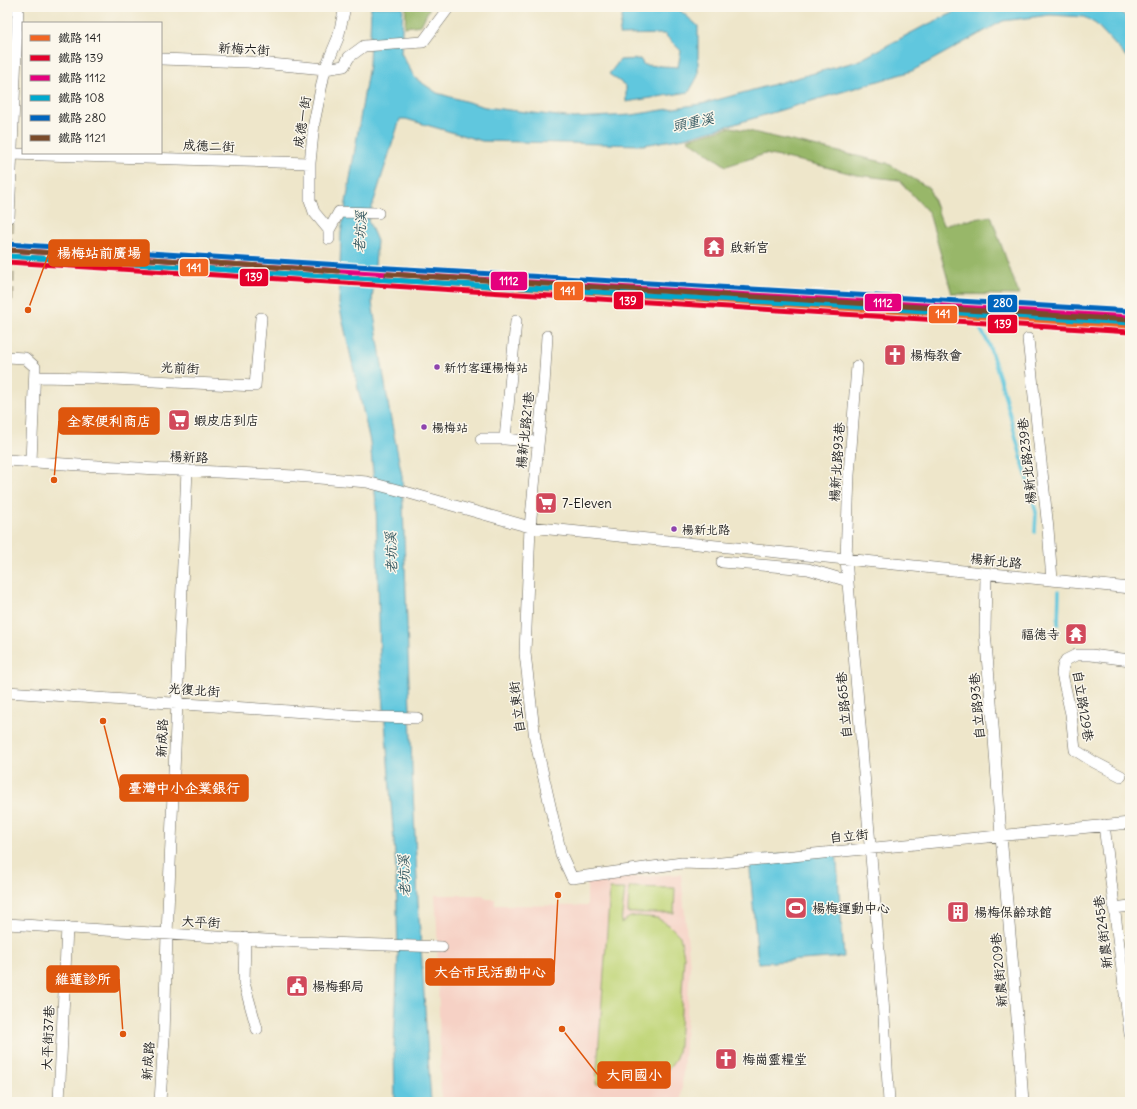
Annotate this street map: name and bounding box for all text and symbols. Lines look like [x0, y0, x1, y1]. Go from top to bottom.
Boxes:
legend [22, 22, 162, 154]
text: 鐵路 141 [58, 30, 101, 45]
street label: 新梅六街 [218, 39, 270, 59]
text: 鐵路 139 [58, 50, 103, 65]
text: 鐵路 1112 [58, 70, 106, 85]
text: 鐵路 108 [58, 90, 105, 105]
street label: 成德一街 [290, 95, 314, 149]
water label: 頭重溪 [671, 109, 716, 135]
text: 鐵路 280 [58, 110, 106, 125]
text: 鐵路 1121 [58, 130, 106, 145]
street label: 成德二街 [183, 137, 235, 155]
water label: 老坑溪 [350, 210, 370, 253]
temple icon: 啟新宮 [701, 234, 727, 260]
place label: 啟新宮 [730, 239, 769, 256]
callout: 楊梅站前廣場 [49, 240, 149, 266]
text: 楊梅站前廣場 [57, 244, 141, 262]
line badge: 141 [179, 258, 209, 277]
text: 141 [187, 261, 201, 275]
line badge: 139 [239, 268, 269, 287]
text: 139 [246, 270, 262, 284]
line badge: 1112 [490, 271, 528, 291]
text: 1112 [499, 274, 519, 288]
line badge: 141 [553, 281, 584, 301]
text: 141 [561, 284, 575, 298]
line badge: 139 [613, 291, 644, 310]
line badge: 1112 [864, 293, 902, 312]
text: 139 [620, 294, 636, 308]
line badge: 280 [987, 294, 1018, 313]
text: 1112 [873, 296, 893, 310]
text: 280 [993, 296, 1013, 310]
line badge: 141 [928, 305, 958, 324]
text: 141 [936, 307, 950, 321]
line badge: 139 [987, 314, 1018, 334]
text: 139 [995, 317, 1011, 331]
church icon: 楊梅教會 [882, 342, 908, 368]
place label: 楊梅教會 [910, 347, 962, 364]
street label: 光前街 [160, 358, 200, 378]
place label: 新竹客運楊梅站 [444, 360, 528, 375]
marker: 新竹客運楊梅站 [432, 362, 442, 372]
street label: 楊新北路21巷 [513, 391, 537, 469]
supermarket icon: 蝦皮店到店 [166, 407, 192, 433]
callout: 全家便利商店 [59, 408, 159, 434]
text: 全家便利商店 [67, 412, 151, 430]
place label: 蝦皮店到店 [194, 412, 259, 429]
street label: 楊新北路239巷 [1014, 417, 1040, 505]
place label: 楊梅站 [432, 420, 468, 435]
marker: 楊梅站 [419, 422, 429, 432]
street label: 楊新北路93巷 [826, 422, 848, 502]
street label: 楊新路 [169, 447, 209, 467]
supermarket icon: 7-Eleven [533, 490, 559, 516]
place label: 7-Eleven [562, 495, 612, 512]
place label: 楊新北路 [682, 522, 730, 537]
marker: 楊新北路 [669, 524, 679, 534]
water label: 老坑溪 [381, 531, 401, 574]
street label: 楊新北路 [969, 550, 1023, 572]
temple icon: 福德寺 [1063, 621, 1089, 647]
place label: 福德寺 [1021, 626, 1060, 643]
street label: 自立路129巷 [1069, 669, 1097, 743]
street label: 自立路65巷 [833, 671, 855, 739]
street label: 自立路93巷 [966, 672, 988, 740]
street label: 光復北街 [167, 680, 221, 700]
street label: 自立東街 [505, 680, 529, 734]
street label: 新成路 [153, 718, 171, 758]
callout: 臺灣中小企業銀行 [120, 775, 248, 801]
text: 臺灣中小企業銀行 [128, 779, 240, 797]
street label: 自立街 [829, 826, 869, 846]
water label: 老坑溪 [394, 854, 414, 897]
street label: 新農街245巷 [1090, 894, 1116, 970]
sports icon: 楊梅運動中心 [783, 895, 809, 921]
building icon: 楊梅保齡球館 [945, 899, 971, 925]
place label: 楊梅運動中心 [812, 900, 890, 917]
place label: 楊梅保齡球館 [974, 904, 1052, 921]
street label: 大平街 [181, 912, 221, 932]
street label: 新農街209巷 [987, 932, 1011, 1008]
callout: 大合市民活動中心 [426, 959, 554, 985]
text: 大合市民活動中心 [434, 963, 546, 981]
callout: 維蓮診所 [47, 966, 119, 992]
text: 維蓮診所 [55, 970, 111, 988]
public building icon: 楊梅郵局 [284, 973, 310, 999]
place label: 楊梅郵局 [312, 978, 364, 995]
street label: 大平街37巷 [38, 1005, 58, 1071]
street label: 新成路 [138, 1041, 158, 1081]
church icon: 梅崗靈糧堂 [713, 1046, 739, 1072]
place label: 梅崗靈糧堂 [742, 1051, 807, 1068]
callout: 大同國小 [598, 1062, 670, 1088]
text: 大同國小 [606, 1066, 662, 1084]

